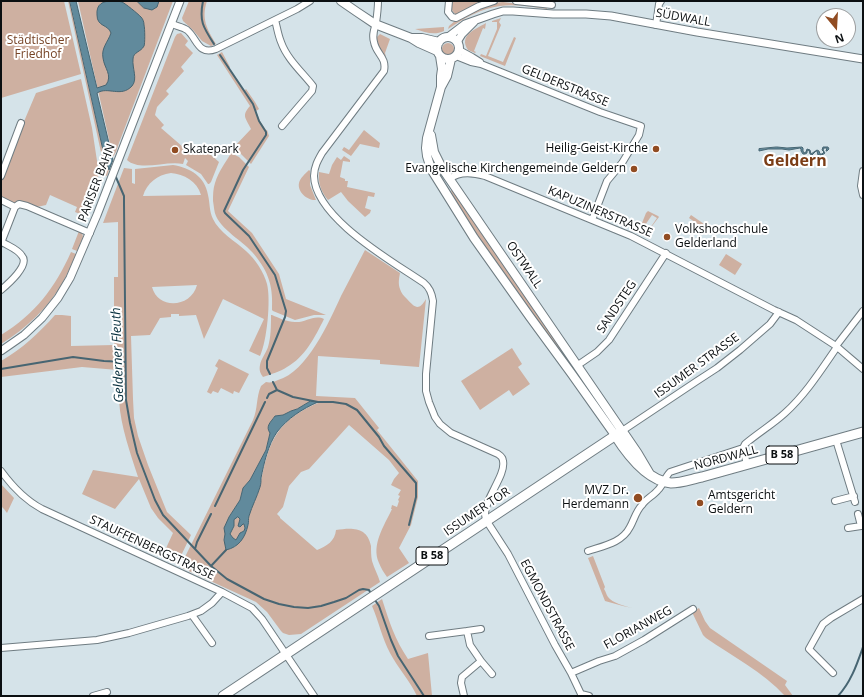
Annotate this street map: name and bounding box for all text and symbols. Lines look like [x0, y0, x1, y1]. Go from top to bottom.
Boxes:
street label: SÜDWALL [655, 6, 711, 30]
north arrow [816, 8, 856, 48]
text: N [833, 30, 846, 47]
park label: Städtischer Friedhof [7, 34, 69, 62]
street label: GELDERSTRASSE [519, 62, 611, 110]
street label: PARISER BAHN [75, 142, 119, 224]
place label: Heilig-Geist-Kirche [545, 142, 648, 156]
place label: Skatepark [183, 143, 239, 157]
marker: Heilig-Geist-Kirche [651, 144, 661, 154]
marker: Skatepark [170, 145, 180, 155]
district label: Geldern [763, 151, 827, 171]
place label: Evangelische Kirchengemeinde Geldern [405, 162, 626, 176]
marker: Evangelische Kirchengemeinde Geldern [629, 164, 639, 174]
street label: KAPUZINERSTRASSE [546, 183, 654, 241]
place label: Volkshochschule Gelderland [675, 223, 768, 251]
marker: Volkshochschule Gelderland [662, 232, 672, 242]
street label: OSTWALL [503, 239, 545, 291]
street label: SANDSTEG [594, 278, 640, 336]
water label: Gelderner Fleuth [109, 307, 127, 403]
street label: ISSUMER STRASSE [652, 330, 742, 402]
street label: NORDWALL [692, 443, 760, 473]
road number: B 58 [766, 446, 798, 464]
place label: MVZ Dr. Herdemann [562, 484, 629, 512]
street label: ISSUMER TOR [441, 485, 513, 539]
place label: Amtsgericht Geldern [708, 489, 775, 517]
marker: MVZ Dr. Herdemann [632, 492, 644, 504]
marker: Amtsgericht Geldern [695, 498, 705, 508]
street label: STAUFFENBERGSTRASSE [87, 513, 217, 583]
road number: B 58 [416, 547, 448, 565]
street label: EGMONDSTRASSE [517, 557, 577, 653]
street label: FLORIANWEG [601, 603, 675, 653]

